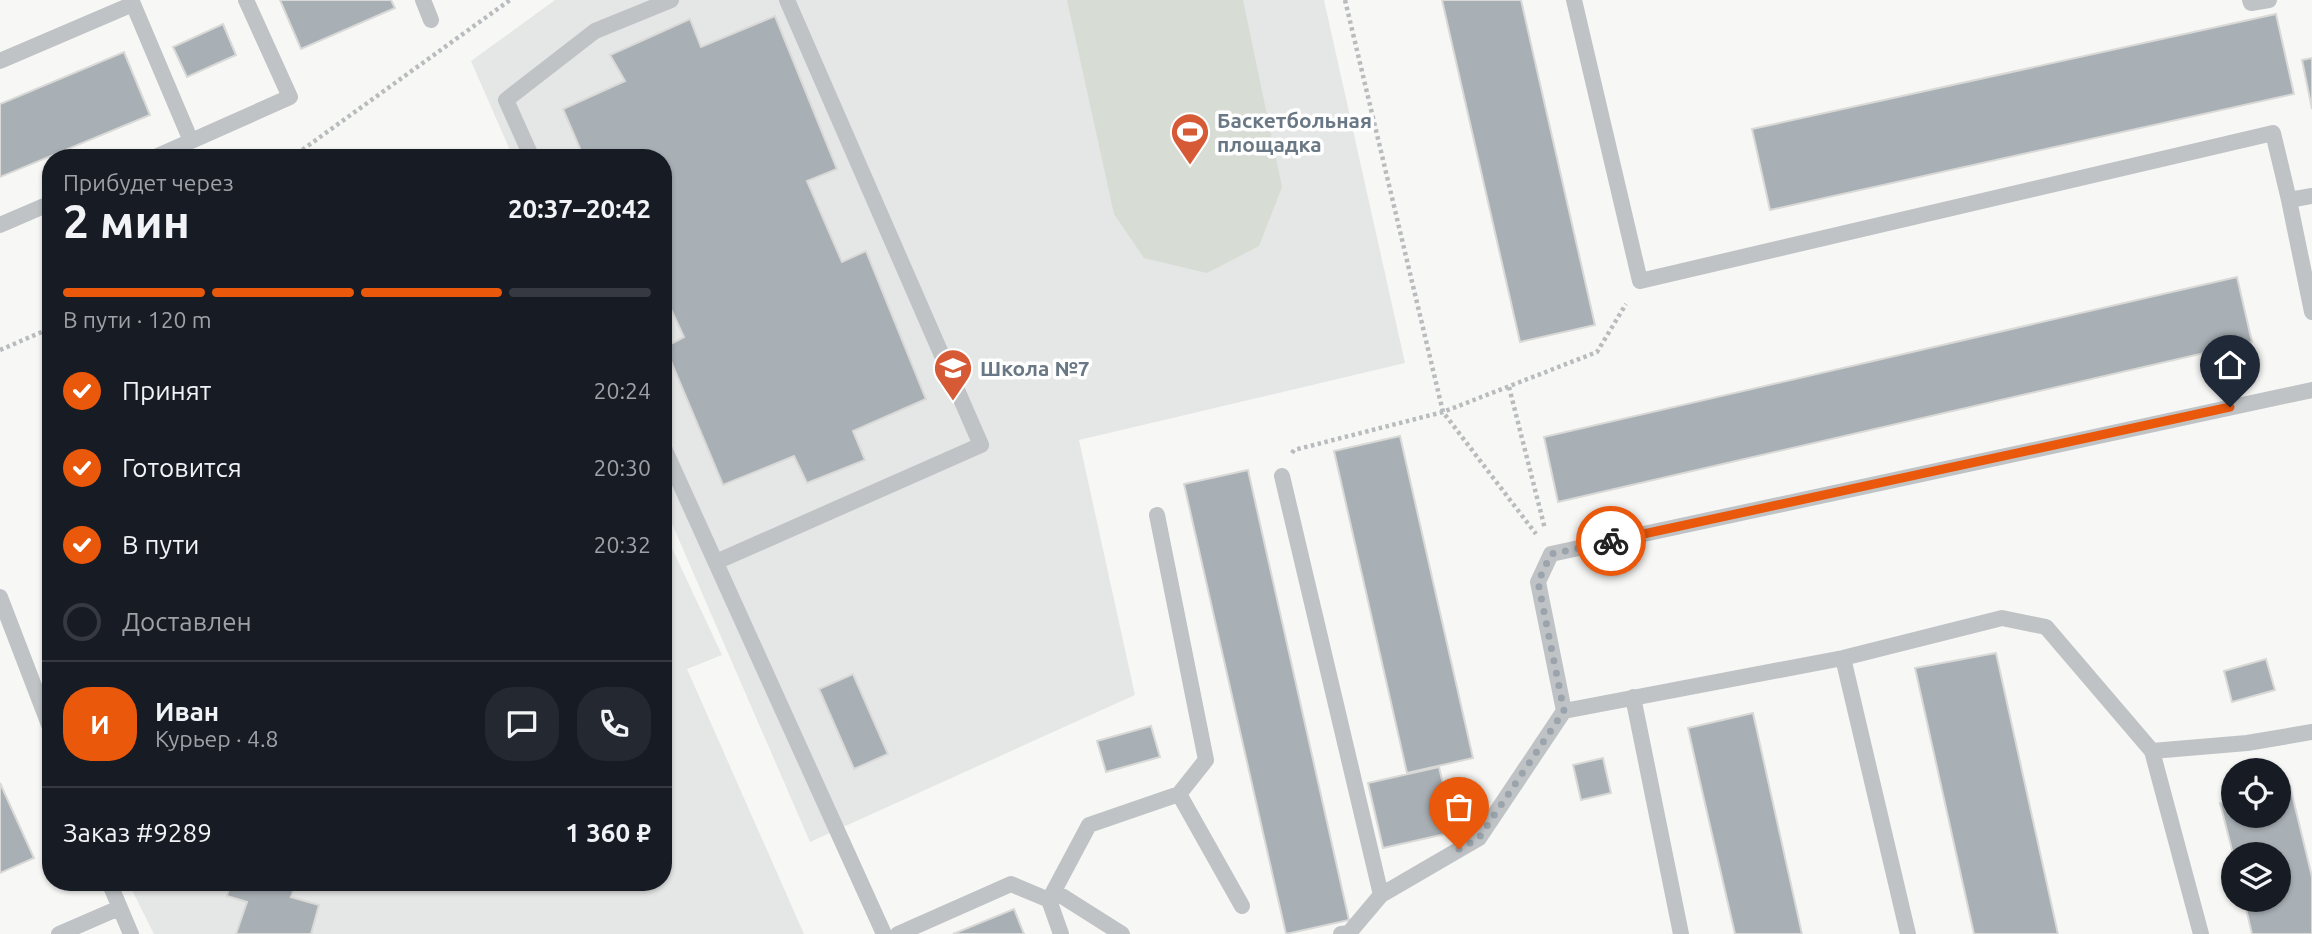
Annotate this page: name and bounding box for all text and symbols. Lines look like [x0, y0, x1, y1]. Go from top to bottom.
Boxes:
place label: Баскетбольная площадка [1217, 108, 1372, 156]
sports icon: Баскетбольная площадка [1169, 111, 1211, 166]
text: Прибудет через [63, 170, 234, 195]
text: 20:37–20:42 [508, 194, 651, 223]
text: 2 мин [63, 195, 190, 247]
text: В пути · 120 m [63, 307, 212, 332]
pin [2200, 335, 2260, 407]
icon: home [2211, 346, 2249, 384]
school or university icon: Школа №7 [932, 347, 974, 402]
place label: Школа №7 [980, 356, 1090, 380]
icon: check [63, 372, 101, 410]
text: Принят [122, 376, 211, 405]
text: 20:24 [593, 378, 651, 403]
icon: check [63, 449, 101, 487]
text: Готовится [122, 453, 242, 482]
text: 20:30 [593, 455, 651, 480]
courier [1576, 506, 1646, 576]
icon: bike [1592, 522, 1630, 560]
icon: check [63, 526, 101, 564]
text: В пути [122, 530, 199, 559]
text: 20:32 [593, 532, 651, 557]
text: Доставлен [122, 607, 252, 636]
button: chat [485, 687, 559, 761]
button: phone [577, 687, 651, 761]
text: Иван [155, 697, 219, 726]
text: И [90, 710, 110, 739]
text: Курьер · 4.8 [155, 726, 279, 751]
map controls [2221, 758, 2291, 912]
button: locate [2221, 758, 2291, 828]
pin [1429, 777, 1489, 849]
icon: bag [1440, 788, 1478, 826]
text: Заказ #9289 [63, 818, 212, 847]
text: 1 360 ₽ [565, 818, 651, 847]
button: layers [2221, 842, 2291, 912]

